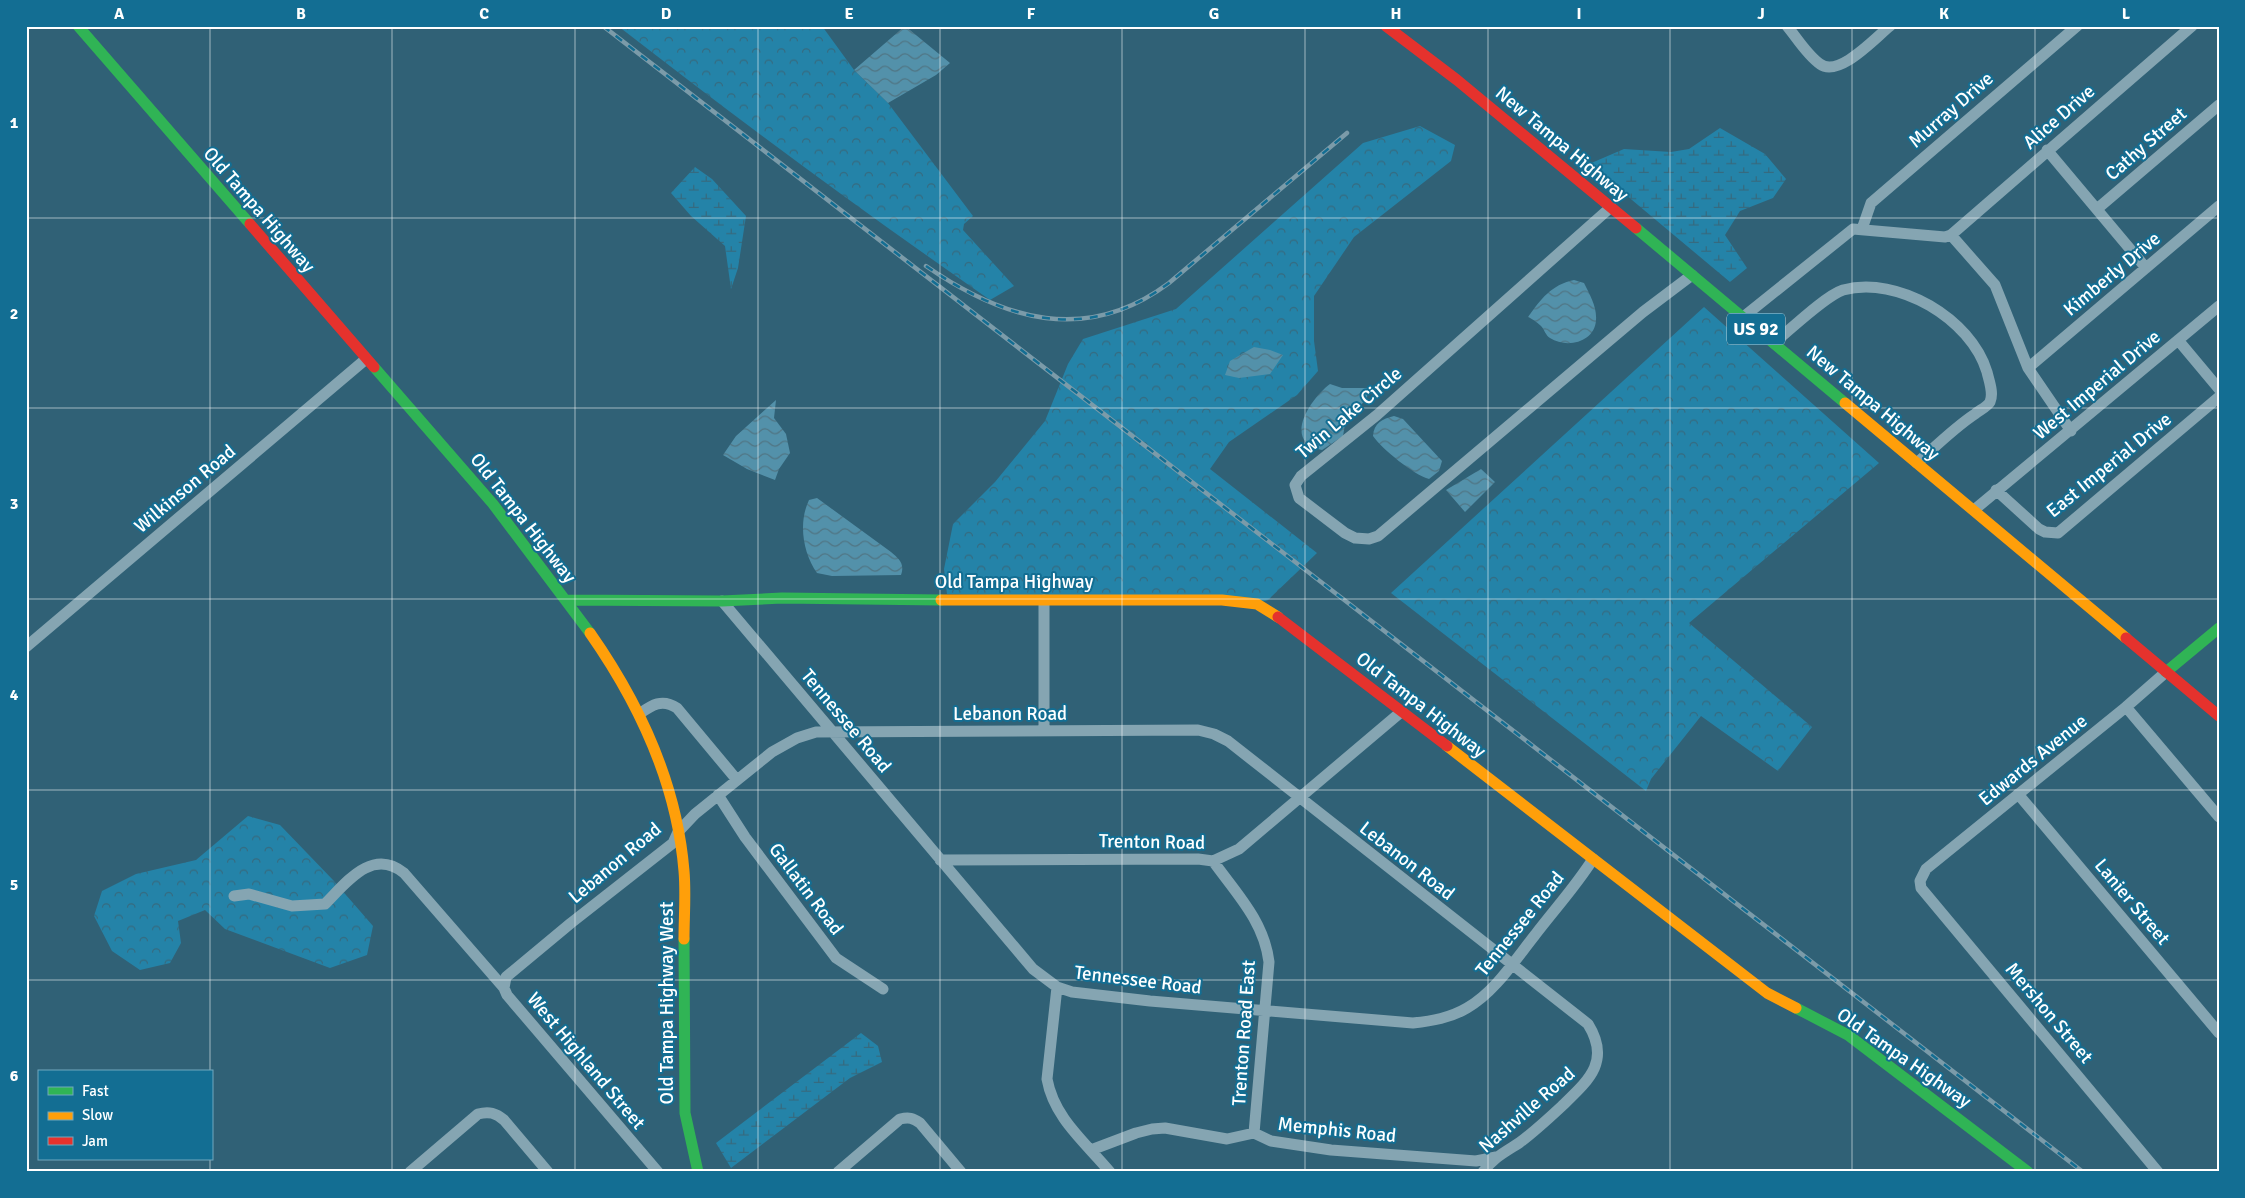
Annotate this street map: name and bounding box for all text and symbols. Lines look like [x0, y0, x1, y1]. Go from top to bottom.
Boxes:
text: A [114, 4, 125, 24]
text: B [296, 4, 306, 24]
text: C [479, 4, 489, 24]
text: D [661, 4, 672, 24]
text: E [844, 4, 854, 24]
text: F [1027, 4, 1036, 24]
text: G [1209, 4, 1219, 24]
text: H [1391, 4, 1401, 24]
text: I [1576, 4, 1582, 24]
text: J [1757, 4, 1765, 24]
text: K [1939, 4, 1949, 24]
text: L [2122, 4, 2131, 24]
street label: Murray Drive [1904, 67, 1998, 153]
street label: Alice Drive [2018, 79, 2100, 155]
street label: New Tampa Highway [1490, 81, 1634, 207]
street label: Cathy Street [2100, 102, 2192, 186]
text: 1 [10, 113, 19, 133]
street label: Old Tampa Highway [198, 142, 320, 278]
street label: Kimberly Drive [2059, 227, 2165, 321]
text: 2 [10, 304, 18, 324]
road number: US 92 [1727, 314, 1785, 344]
street label: West Imperial Drive [2028, 325, 2166, 445]
street label: New Tampa Highway [1801, 340, 1945, 466]
street label: Twin Lake Circle [1291, 362, 1407, 464]
street label: East Imperial Drive [2042, 407, 2176, 523]
street label: Wilkinson Road [129, 440, 241, 538]
street label: Old Tampa Highway [465, 448, 581, 588]
text: 3 [10, 494, 18, 514]
street label: Old Tampa Highway [935, 570, 1093, 594]
street label: Old Tampa Highway [1351, 647, 1491, 763]
street label: Tennessee Road [796, 664, 896, 778]
text: 4 [10, 685, 19, 705]
street label: Lebanon Road [953, 702, 1067, 726]
street label: Edwards Avenue [1974, 709, 2092, 811]
street label: Lebanon Road [1355, 816, 1459, 906]
street label: Lebanon Road [564, 817, 666, 909]
street label: Trenton Road [1099, 829, 1205, 855]
street label: Gallatin Road [763, 838, 849, 940]
street label: Lanier Street [2089, 854, 2175, 950]
street label: Tennessee Road [1470, 867, 1570, 981]
text: 5 [10, 875, 18, 895]
street label: Old Tampa Highway West [655, 901, 679, 1104]
street label: Mershon Street [2000, 958, 2098, 1069]
street label: Trenton Road East [1227, 959, 1261, 1107]
street label: Tennessee Road [1073, 960, 1203, 1000]
street label: West Highland Street [522, 987, 651, 1135]
street label: Old Tampa Highway [1832, 1003, 1976, 1113]
street label: Nashville Road [1474, 1062, 1580, 1158]
text: 6 [10, 1066, 19, 1086]
legend [38, 1070, 212, 1160]
text: Fast [82, 1082, 109, 1100]
text: Slow [82, 1106, 113, 1124]
street label: Memphis Road [1277, 1112, 1397, 1148]
text: Jam [82, 1132, 108, 1150]

